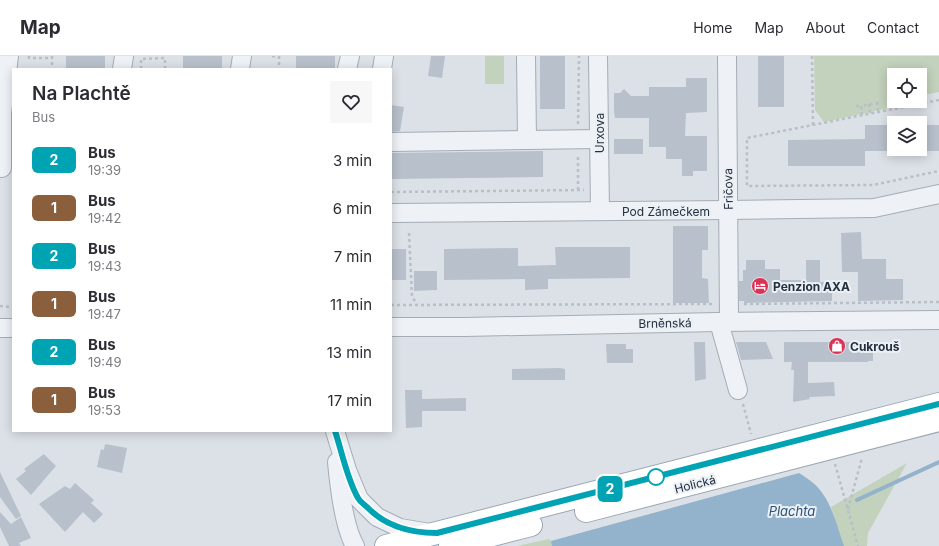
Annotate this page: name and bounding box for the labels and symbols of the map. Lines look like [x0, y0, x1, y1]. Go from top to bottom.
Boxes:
street label: Urxova [592, 113, 607, 153]
street label: Fričova [720, 168, 736, 210]
street label: Pod Zámečkem [622, 204, 710, 219]
hotel icon: Penzion AXA [750, 276, 770, 296]
place label: Penzion AXA [773, 279, 850, 294]
street label: Brněnská [638, 315, 692, 331]
shop icon: Cukrouš [827, 336, 847, 356]
place label: Cukrouš [850, 339, 900, 354]
unlabelled marker [647, 468, 665, 486]
street label: Holická [673, 472, 717, 496]
line badge: 2 [597, 476, 623, 502]
water label: Plachta [769, 503, 815, 519]

